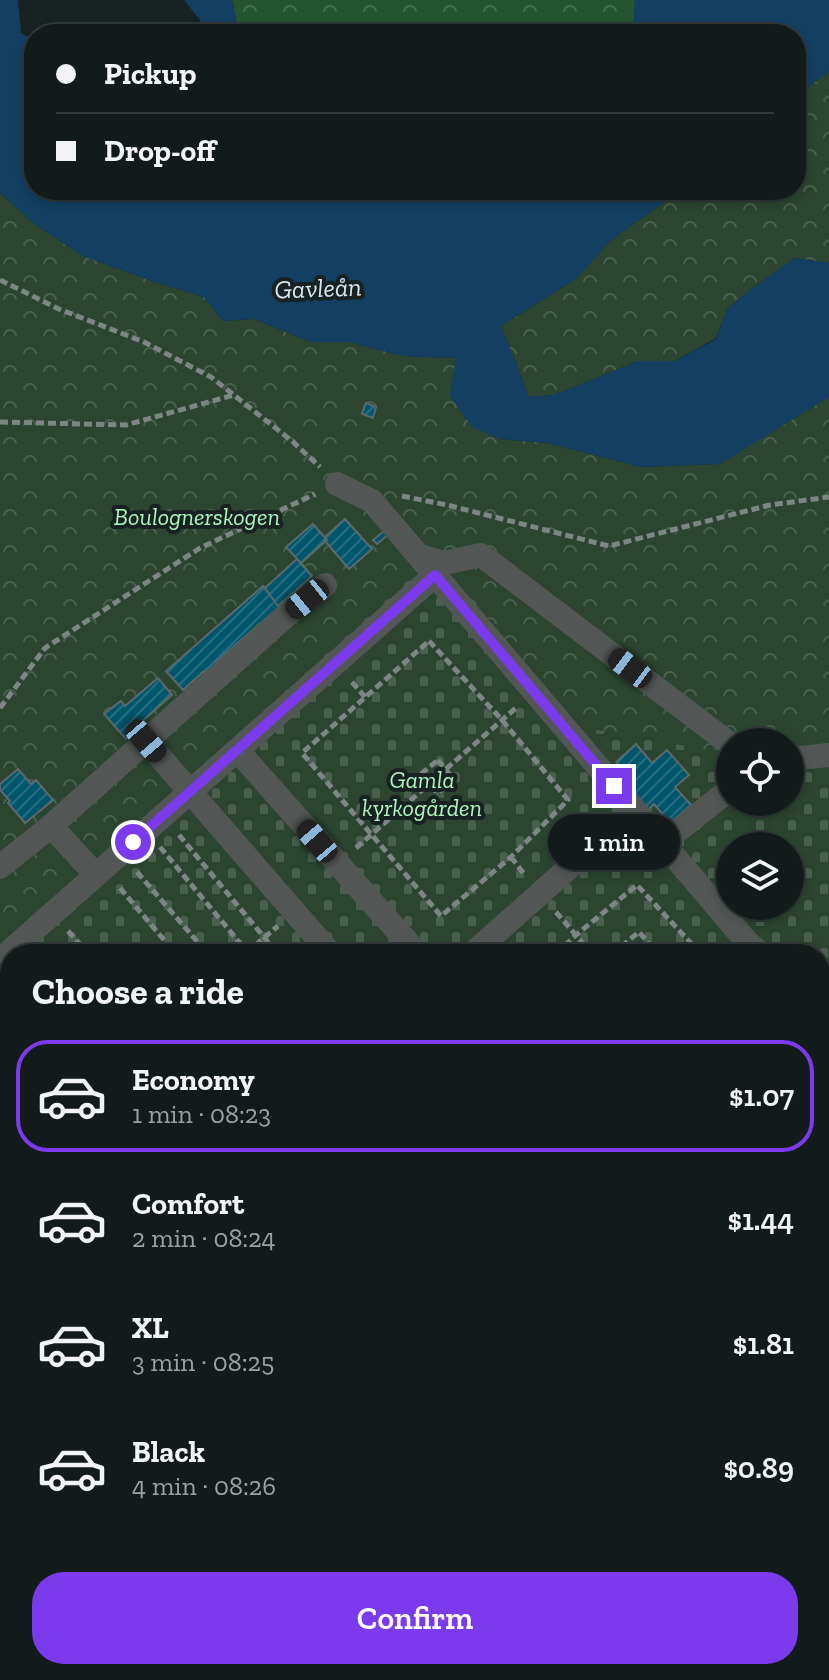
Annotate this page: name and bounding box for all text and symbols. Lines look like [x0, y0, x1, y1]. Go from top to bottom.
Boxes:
text: Pickup [104, 56, 196, 92]
text: Drop-off [104, 133, 216, 169]
water label: Gavleån [274, 270, 362, 306]
park label: Boulognerskogen [114, 502, 280, 531]
car [281, 575, 333, 623]
car [604, 644, 656, 692]
car [121, 715, 171, 767]
map controls [716, 728, 804, 920]
button: locate [716, 728, 804, 816]
park label: Gamla kyrkogården [362, 765, 482, 822]
route end [596, 768, 632, 804]
callout: 1 min [548, 814, 680, 870]
car [292, 815, 342, 867]
route start [115, 824, 151, 860]
text: 1 min [583, 826, 645, 858]
button: layers [716, 832, 804, 920]
text: Choose a ride [32, 970, 244, 1013]
icon: car [36, 1060, 108, 1132]
text: Economy [132, 1062, 255, 1098]
text: $1.07 [729, 1078, 794, 1114]
text: 1 min · 08:23 [132, 1098, 271, 1130]
icon: car [36, 1184, 108, 1256]
text: Comfort [132, 1186, 244, 1222]
text: $1.44 [727, 1202, 794, 1238]
text: 2 min · 08:24 [132, 1222, 276, 1254]
icon: car [36, 1308, 108, 1380]
text: XL [132, 1310, 169, 1346]
text: $1.81 [733, 1326, 794, 1362]
text: 3 min · 08:25 [132, 1346, 274, 1378]
icon: car [36, 1432, 108, 1504]
text: Black [132, 1434, 205, 1470]
text: $0.89 [723, 1450, 794, 1486]
text: 4 min · 08:26 [132, 1470, 276, 1502]
button: Confirm [32, 1572, 798, 1664]

